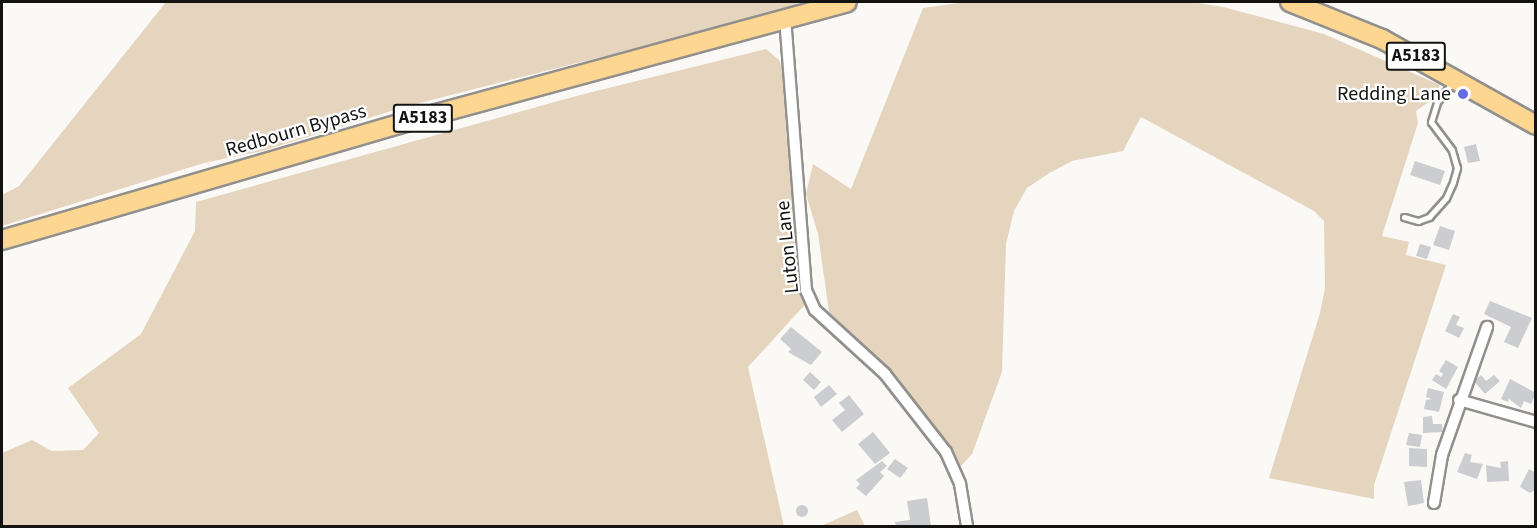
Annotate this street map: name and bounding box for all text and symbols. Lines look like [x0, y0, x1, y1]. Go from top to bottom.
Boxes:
road number: A5183 [1384, 41, 1448, 71]
place label: Redding Lane [1337, 82, 1451, 106]
marker: Redding Lane [1456, 87, 1470, 101]
street label: Redbourn Bypass [223, 99, 369, 163]
road number: A5183 [392, 103, 454, 133]
street label: Luton Lane [771, 199, 805, 295]

